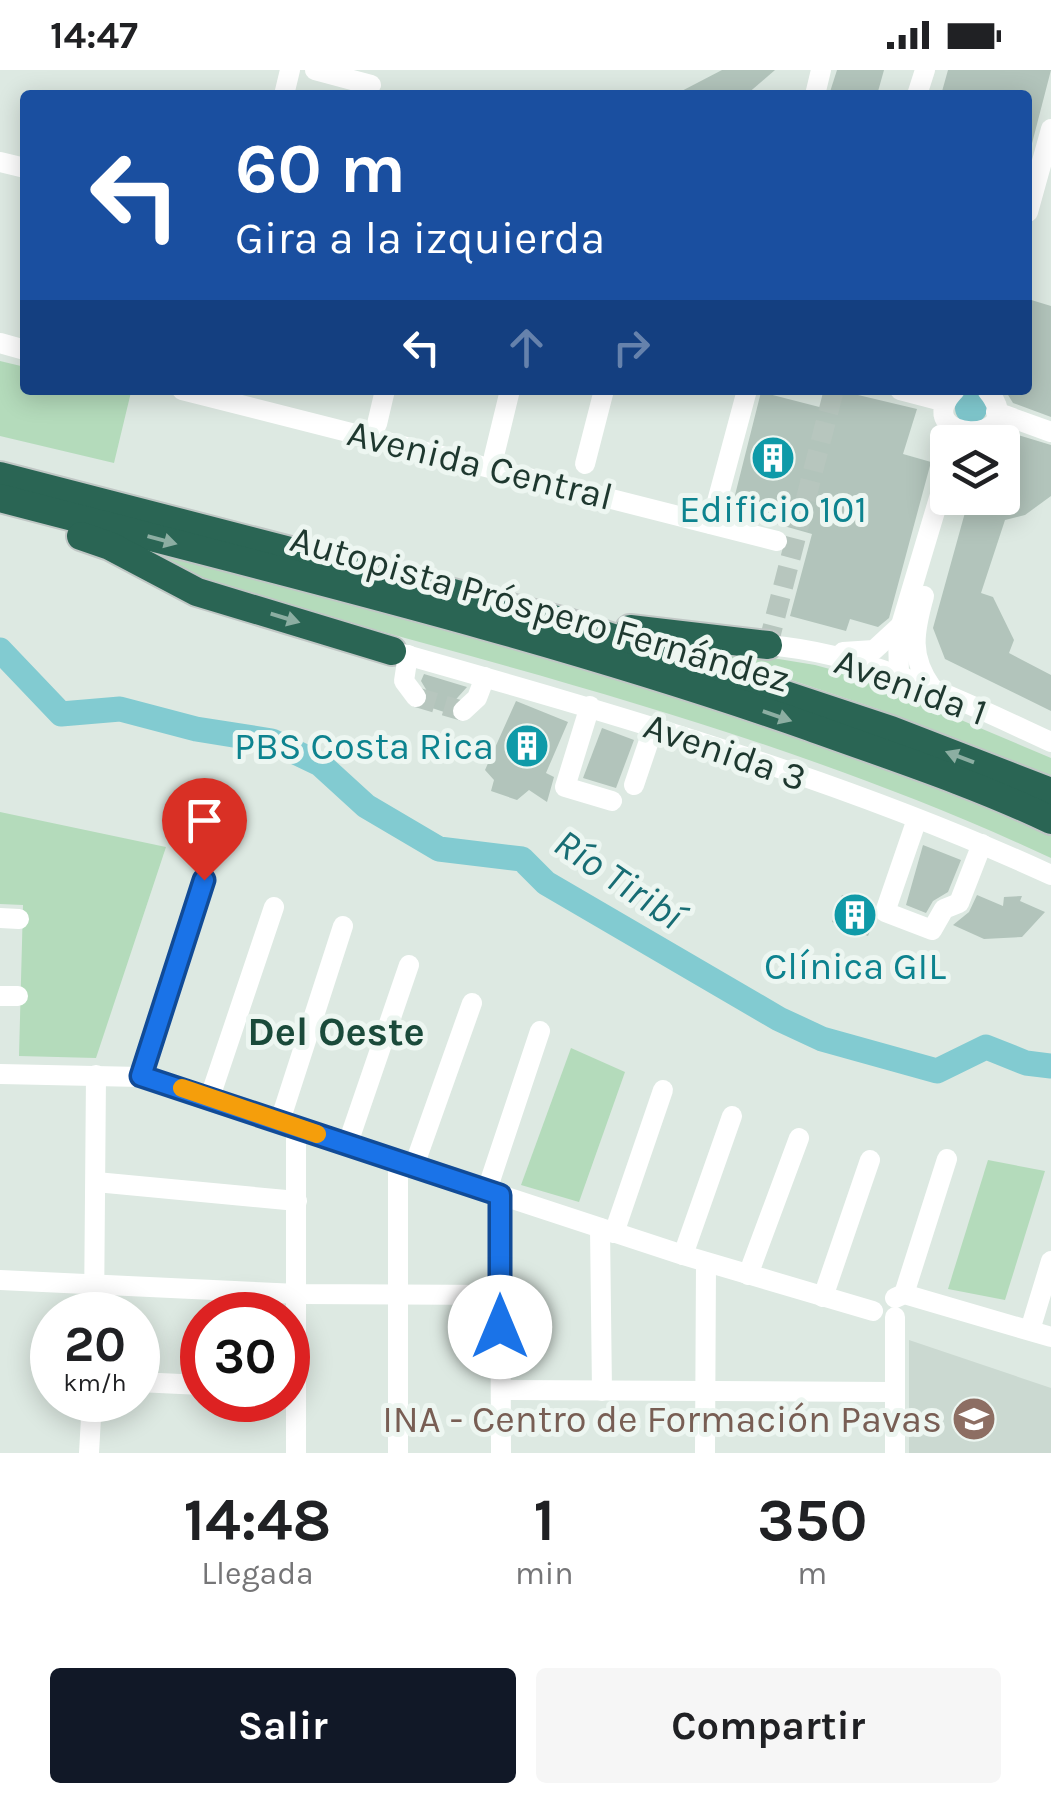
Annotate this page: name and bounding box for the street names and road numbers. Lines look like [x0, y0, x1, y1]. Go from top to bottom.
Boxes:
street label: Avenida Central [343, 410, 617, 520]
street label: Autopista Próspero Fernández [285, 516, 795, 702]
street label: Avenida 1 [829, 639, 993, 735]
street label: Avenida 3 [638, 703, 812, 801]

